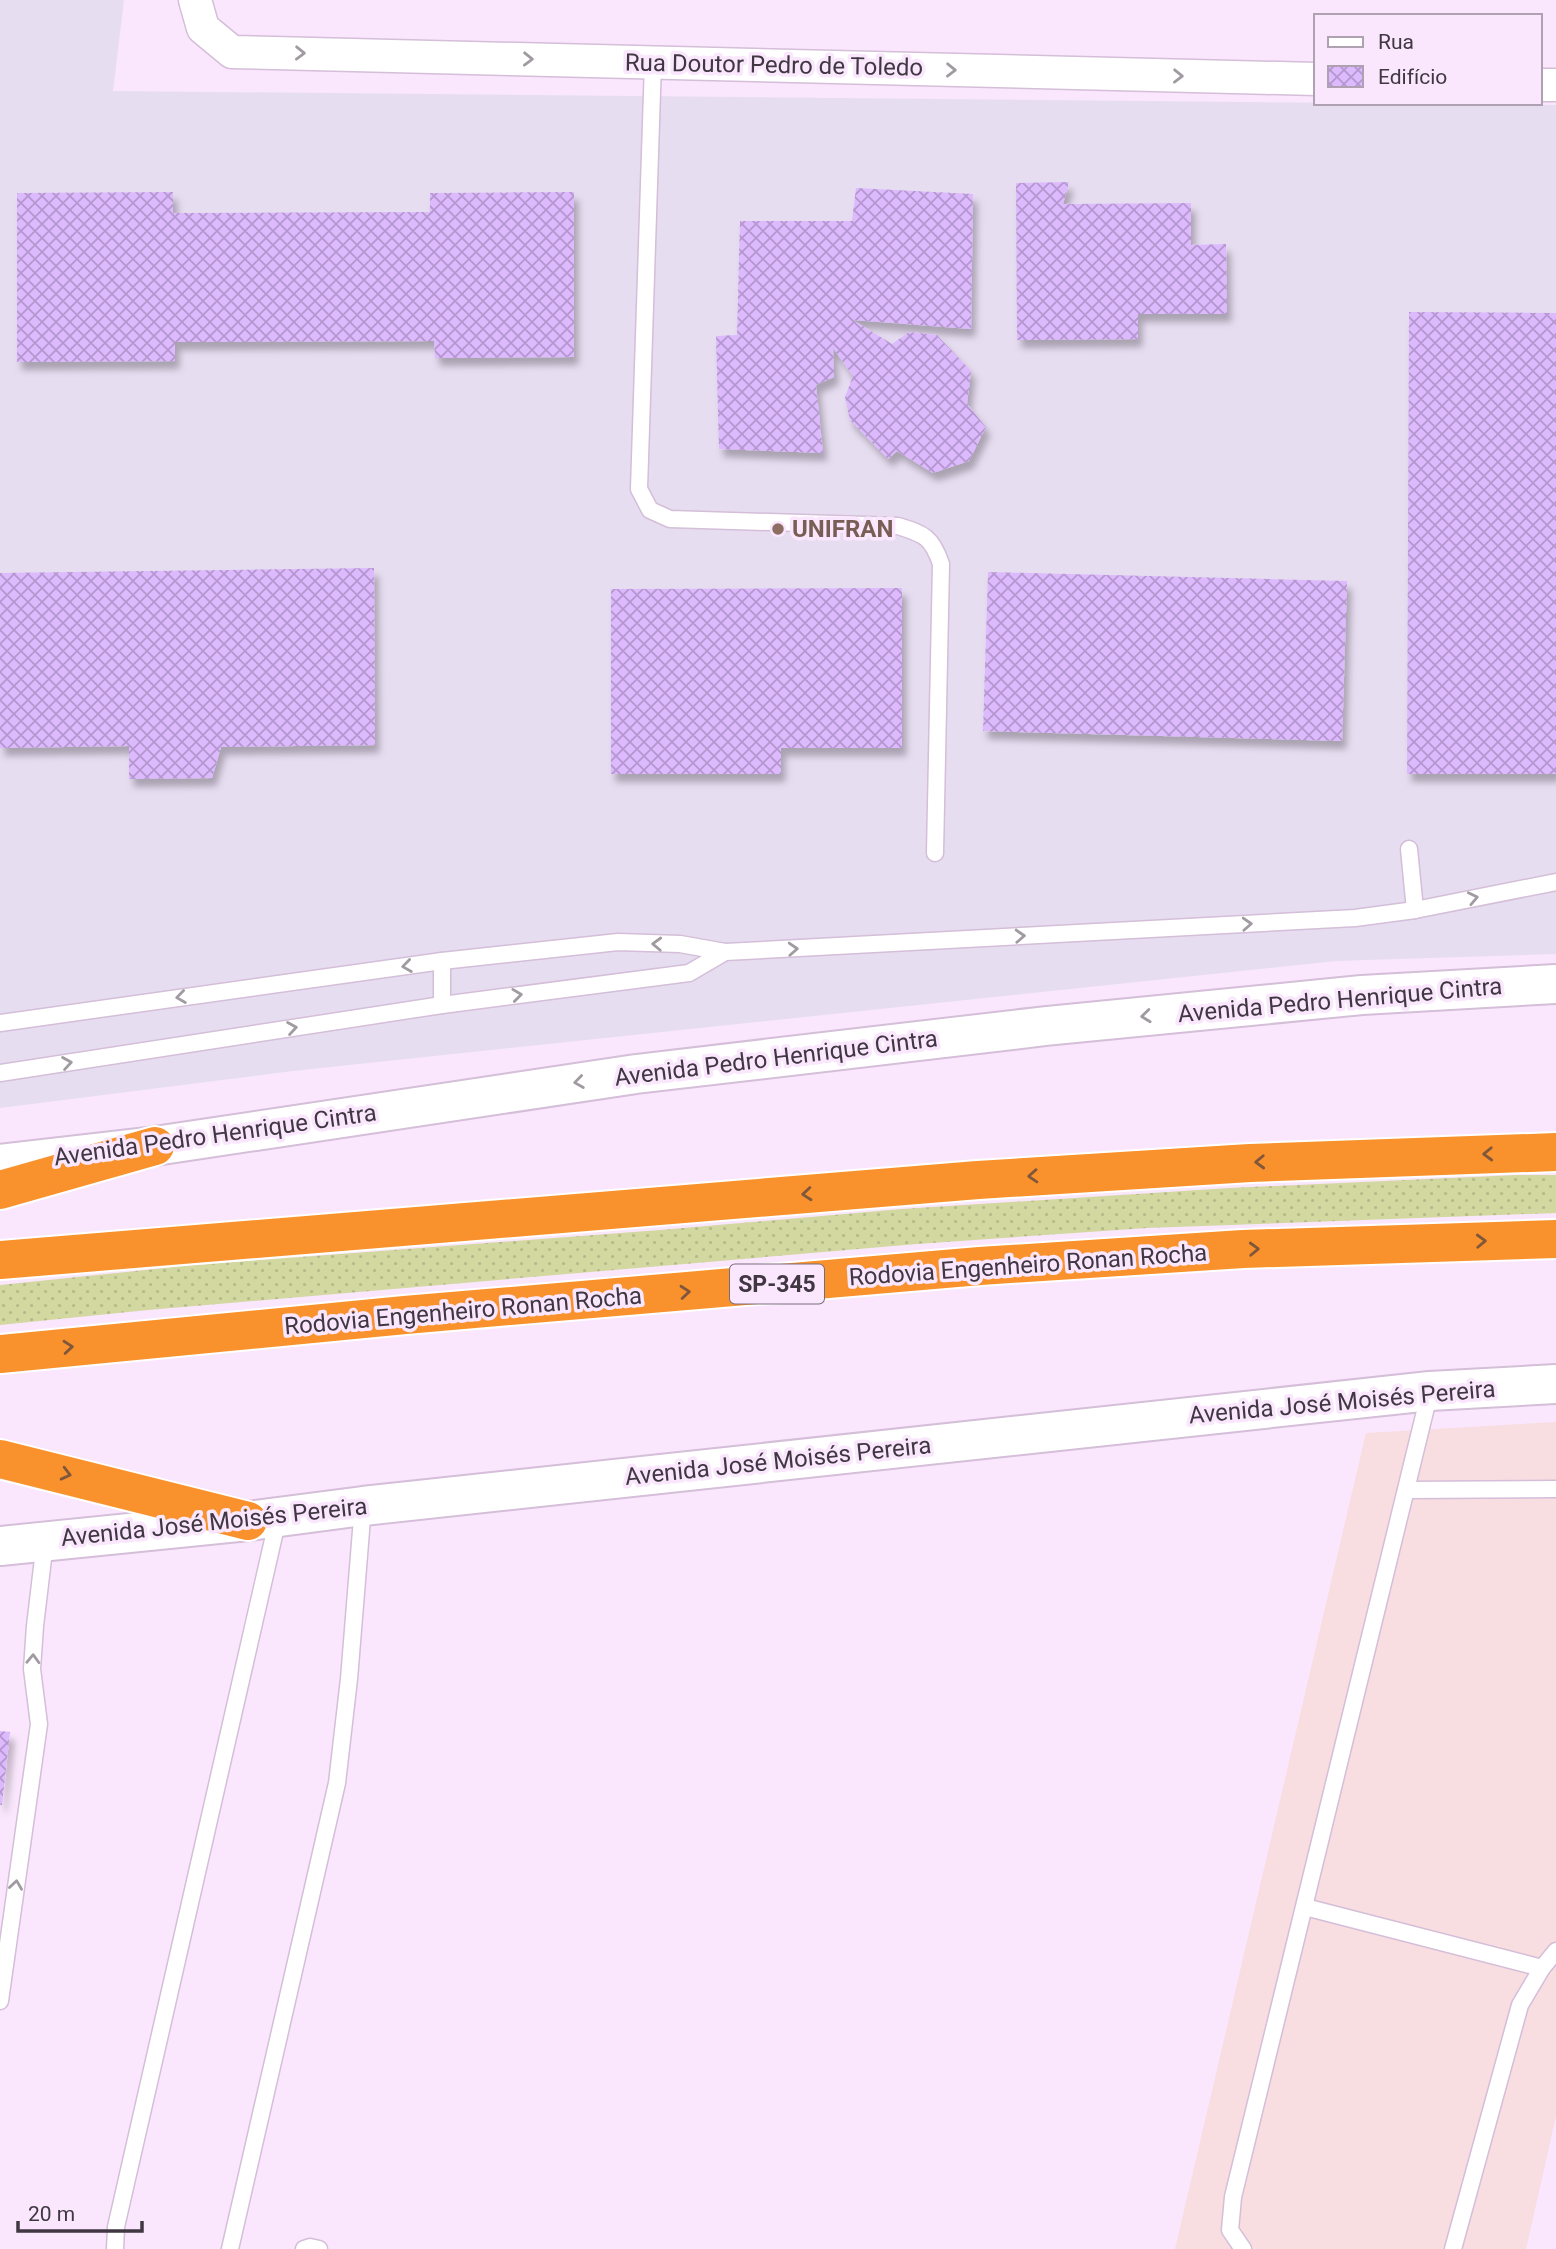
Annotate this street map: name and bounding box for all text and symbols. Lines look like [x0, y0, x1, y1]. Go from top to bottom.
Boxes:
legend [1314, 14, 1542, 105]
text: Rua [1378, 30, 1414, 54]
one-way arrow [295, 46, 306, 61]
street label: Rua Doutor Pedro de Toledo [625, 48, 923, 82]
one-way arrow [523, 51, 533, 67]
one-way arrow [946, 62, 957, 77]
text: Edifício [1378, 65, 1447, 89]
one-way arrow [1173, 68, 1184, 83]
place label: UNIFRAN [792, 515, 893, 543]
marker: UNIFRAN [770, 521, 786, 537]
one-way arrow [1467, 892, 1479, 906]
one-way arrow [1242, 917, 1253, 932]
one-way arrow [1015, 929, 1026, 944]
one-way arrow [652, 936, 663, 951]
one-way arrow [788, 941, 799, 956]
one-way arrow [401, 958, 413, 973]
street label: Avenida Pedro Henrique Cintra [1177, 972, 1503, 1028]
one-way arrow [511, 988, 523, 1003]
one-way arrow [176, 990, 187, 1005]
one-way arrow [1140, 1008, 1151, 1023]
one-way arrow [286, 1021, 298, 1036]
street label: Avenida Pedro Henrique Cintra [613, 1024, 939, 1092]
one-way arrow [62, 1056, 73, 1071]
one-way arrow [574, 1074, 585, 1089]
street label: Avenida Pedro Henrique Cintra [52, 1098, 378, 1172]
one-way arrow [1482, 1147, 1493, 1162]
one-way arrow [1255, 1155, 1266, 1170]
one-way arrow [1028, 1169, 1039, 1184]
one-way arrow [801, 1186, 812, 1201]
one-way arrow [1476, 1234, 1487, 1249]
street label: Rodovia Engenheiro Ronan Rocha [848, 1239, 1208, 1291]
one-way arrow [1249, 1241, 1260, 1257]
road number: SP-345 [730, 1264, 824, 1303]
street label: Rodovia Engenheiro Ronan Rocha [283, 1281, 643, 1341]
one-way arrow [680, 1285, 691, 1300]
one-way arrow [63, 1340, 74, 1355]
street label: Avenida José Moisés Pereira [1187, 1375, 1497, 1429]
street label: Avenida José Moisés Pereira [624, 1431, 932, 1491]
one-way arrow [60, 1466, 72, 1480]
street label: Avenida José Moisés Pereira [60, 1492, 368, 1552]
one-way arrow [25, 1654, 41, 1664]
one-way arrow [9, 1879, 24, 1891]
scale bar [18, 2190, 142, 2234]
text: 20 m [28, 2202, 75, 2226]

